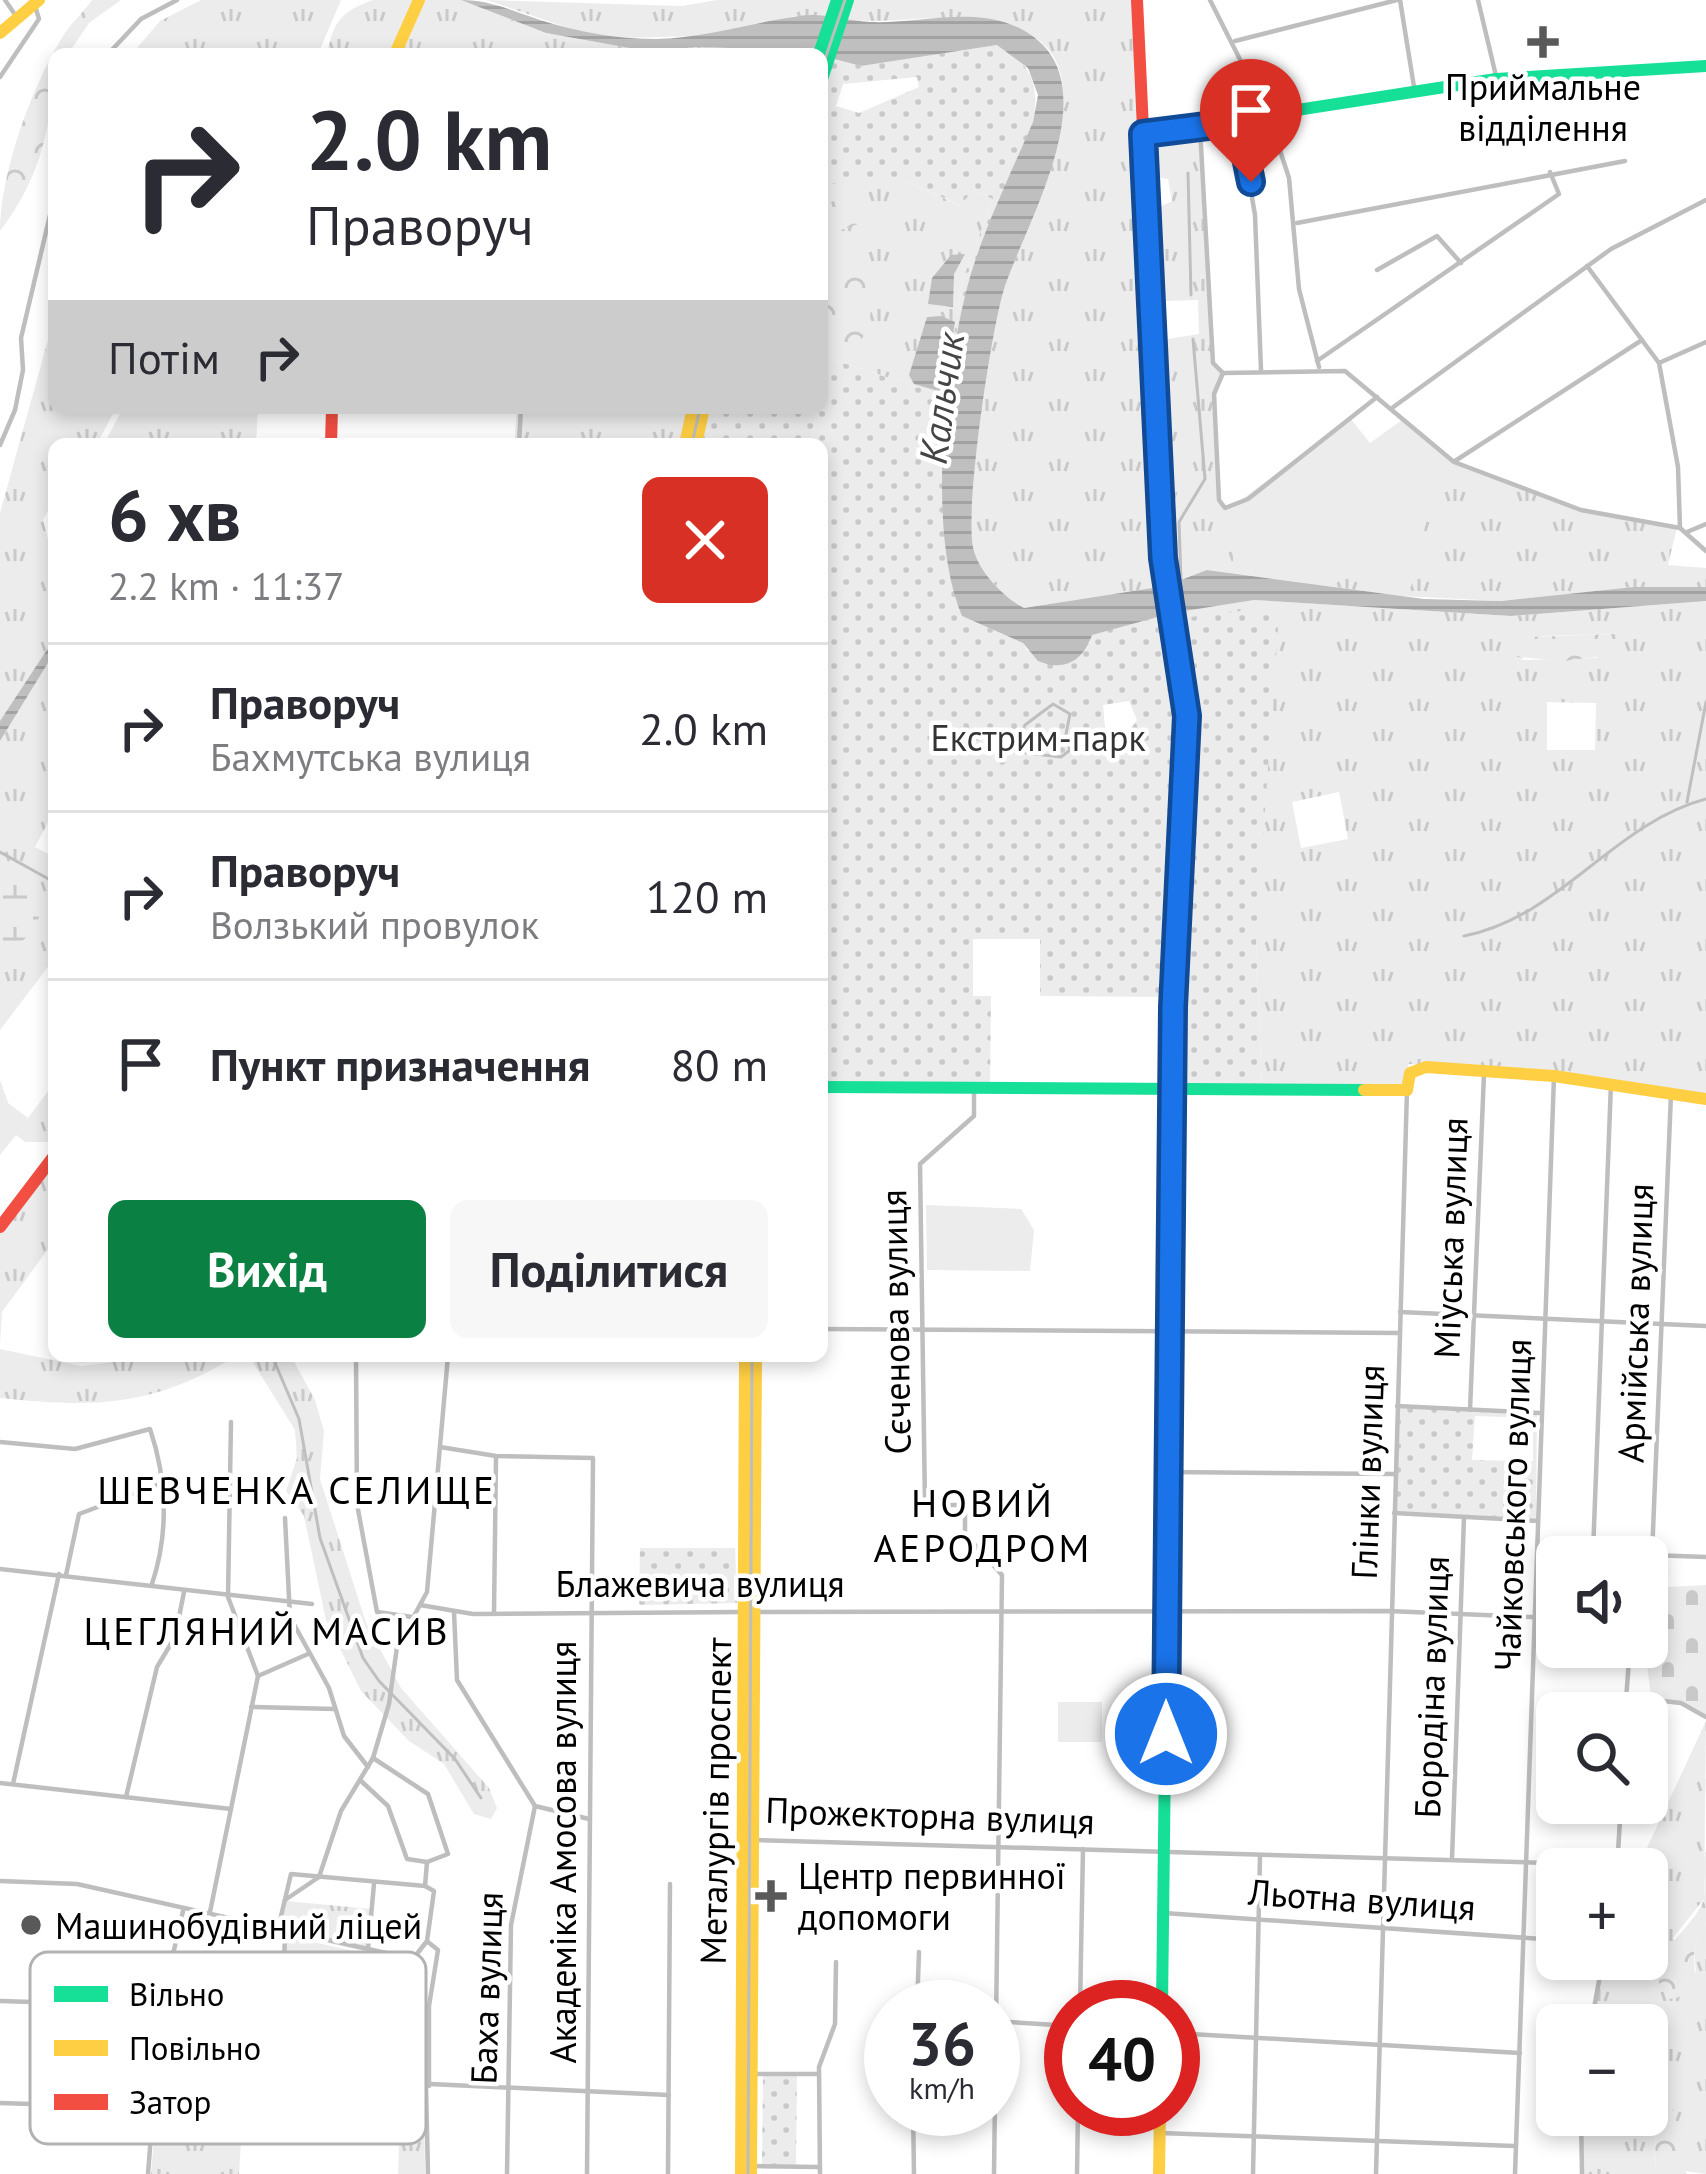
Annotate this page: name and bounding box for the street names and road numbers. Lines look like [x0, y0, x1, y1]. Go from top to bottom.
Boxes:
street label: Міуська вулиця [1422, 1117, 1478, 1359]
street label: Армійська вулиця [1607, 1183, 1663, 1463]
street label: Сєченова вулиця [869, 1189, 921, 1455]
street label: Чайковського вулиця [1483, 1338, 1541, 1672]
street label: Глінки вулиця [1340, 1364, 1394, 1580]
street label: Бородіна вулиця [1403, 1555, 1459, 1819]
street label: Блажевича вулиця [555, 1560, 845, 1607]
street label: Металургів проспект [689, 1636, 741, 1965]
street label: Академіка Амосова вулиця [539, 1641, 586, 2063]
street label: Прожекторна вулиця [765, 1786, 1095, 1844]
street label: Льотна вулиця [1246, 1868, 1477, 1930]
street label: Баха вулиця [459, 1891, 513, 2085]

